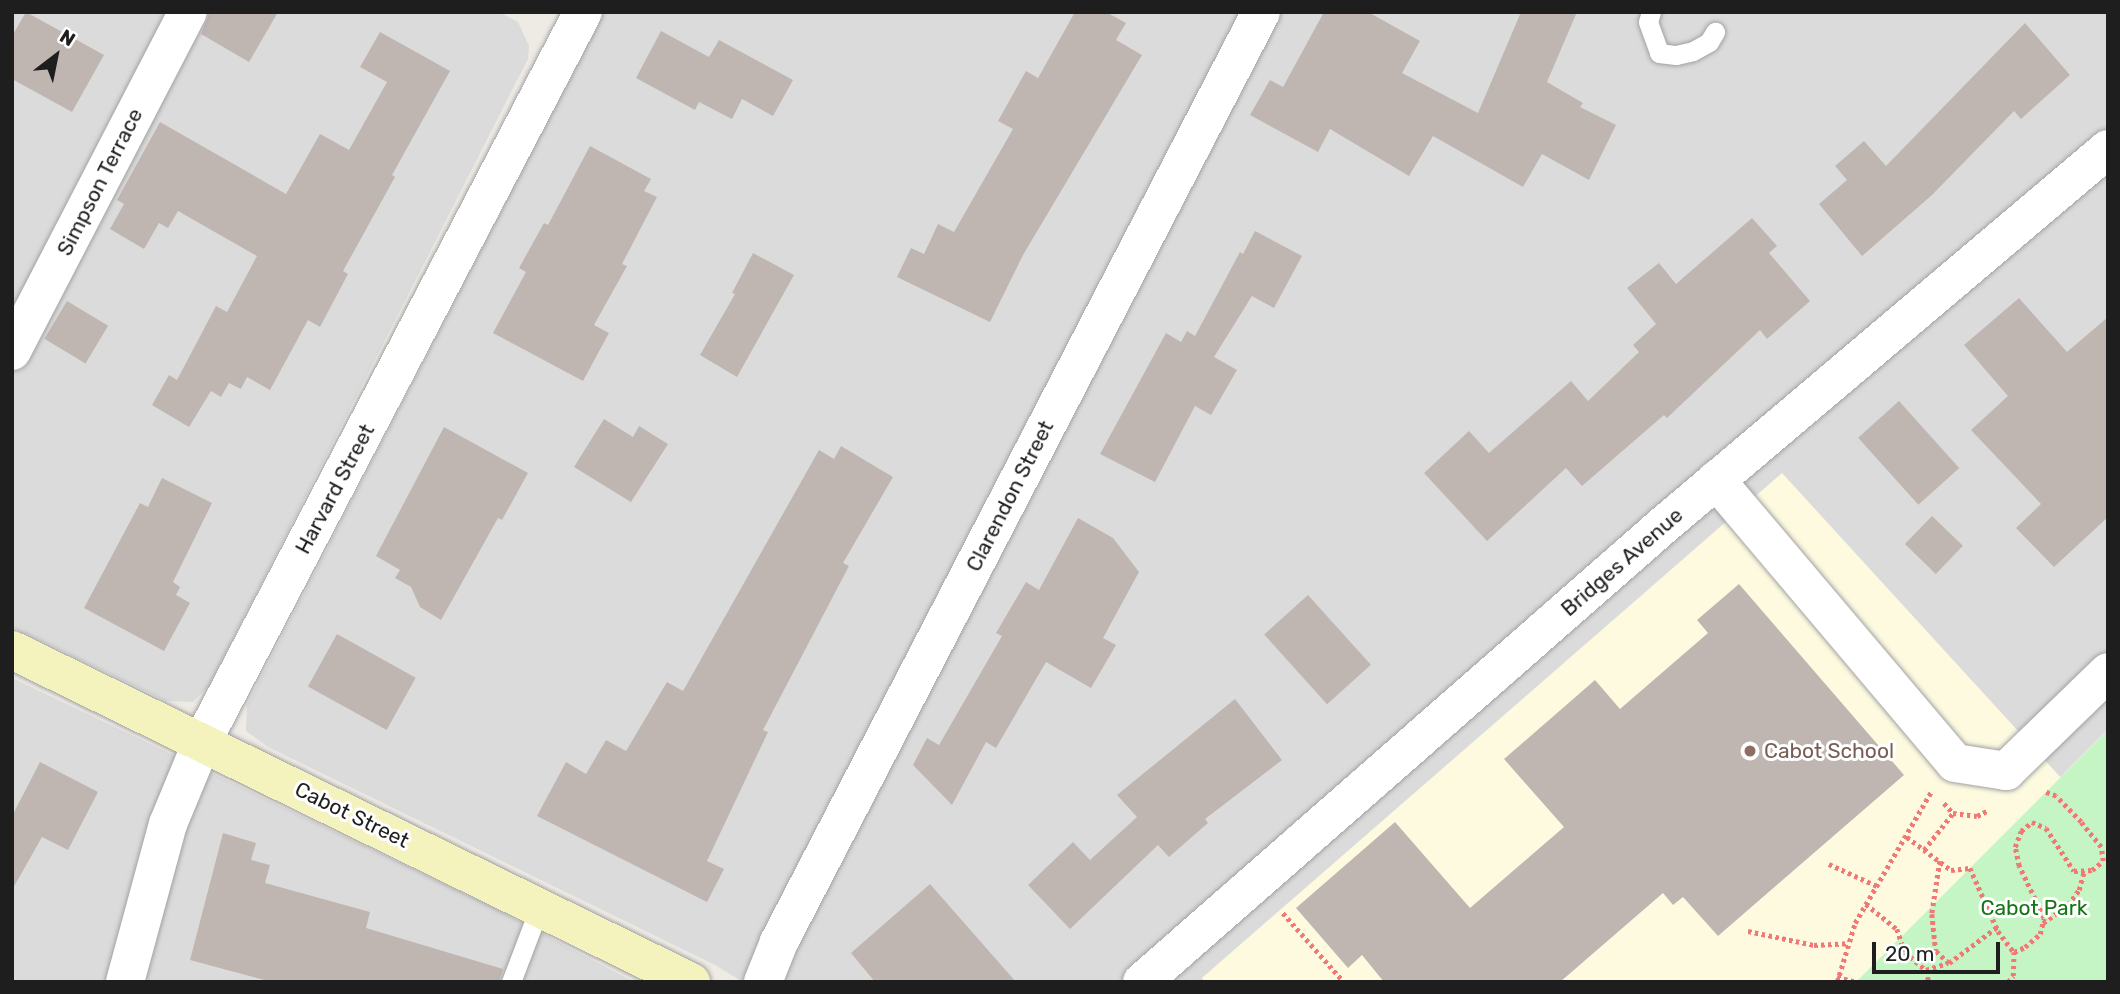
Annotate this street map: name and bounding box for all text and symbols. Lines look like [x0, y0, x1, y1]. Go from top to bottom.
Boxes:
north arrow [21, 21, 91, 91]
text: N [55, 24, 79, 51]
street label: Simpson Terrace [52, 104, 148, 260]
street label: Clarendon Street [961, 416, 1059, 576]
street label: Harvard Street [290, 420, 380, 558]
street label: Bridges Avenue [1556, 502, 1688, 622]
place label: Cabot School [1764, 738, 1894, 764]
marker: Cabot School [1742, 743, 1758, 759]
street label: Cabot Street [291, 776, 413, 854]
park label: Cabot Park [1980, 895, 2088, 921]
scale bar [1875, 928, 2003, 972]
text: 20 m [1885, 941, 1934, 966]

